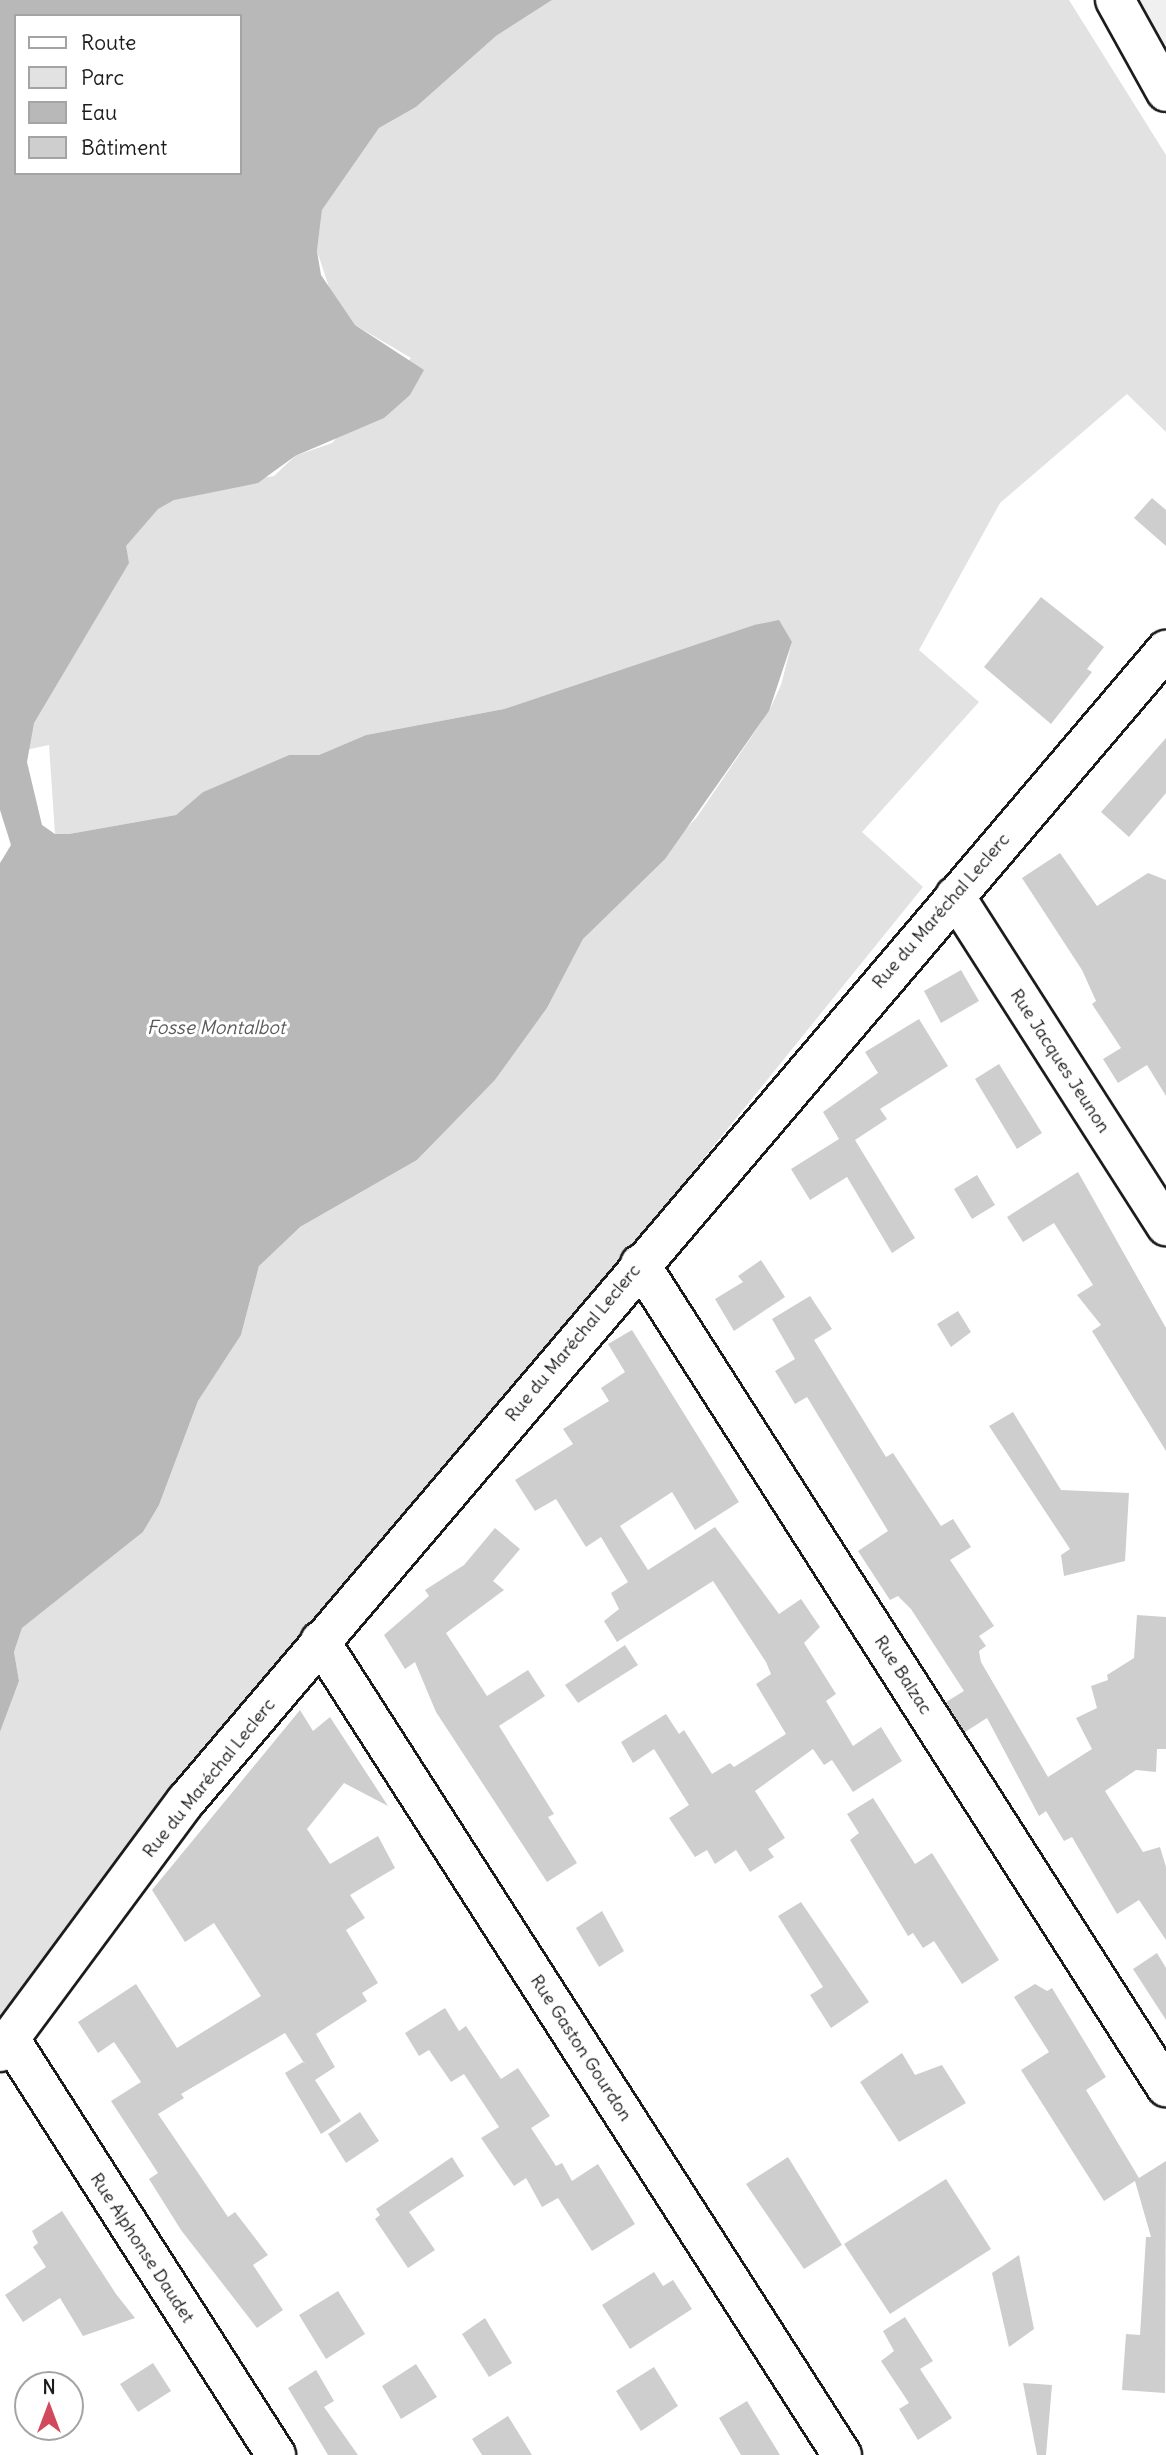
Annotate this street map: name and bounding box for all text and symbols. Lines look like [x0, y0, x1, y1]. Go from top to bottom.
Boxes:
legend [14, 14, 242, 175]
text: Route [81, 29, 136, 56]
text: Parc [81, 64, 124, 91]
text: Eau [81, 99, 117, 126]
text: Bâtiment [81, 134, 167, 161]
street label: Rue du Maréchal Leclerc [868, 829, 1014, 993]
street label: Rue Jacques Jeunon [1005, 985, 1115, 1137]
water label: Fosse Montalbot [147, 1017, 285, 1039]
street label: Rue du Maréchal Leclerc [501, 1260, 645, 1426]
street label: Rue Balzac [870, 1632, 936, 1718]
street label: Rue du Maréchal Leclerc [138, 1694, 280, 1862]
street label: Rue Gaston Gourdon [526, 1971, 636, 2125]
street label: Rue Alphonse Daudet [85, 2169, 199, 2327]
north arrow [14, 2371, 84, 2441]
text: N [42, 2375, 56, 2399]

